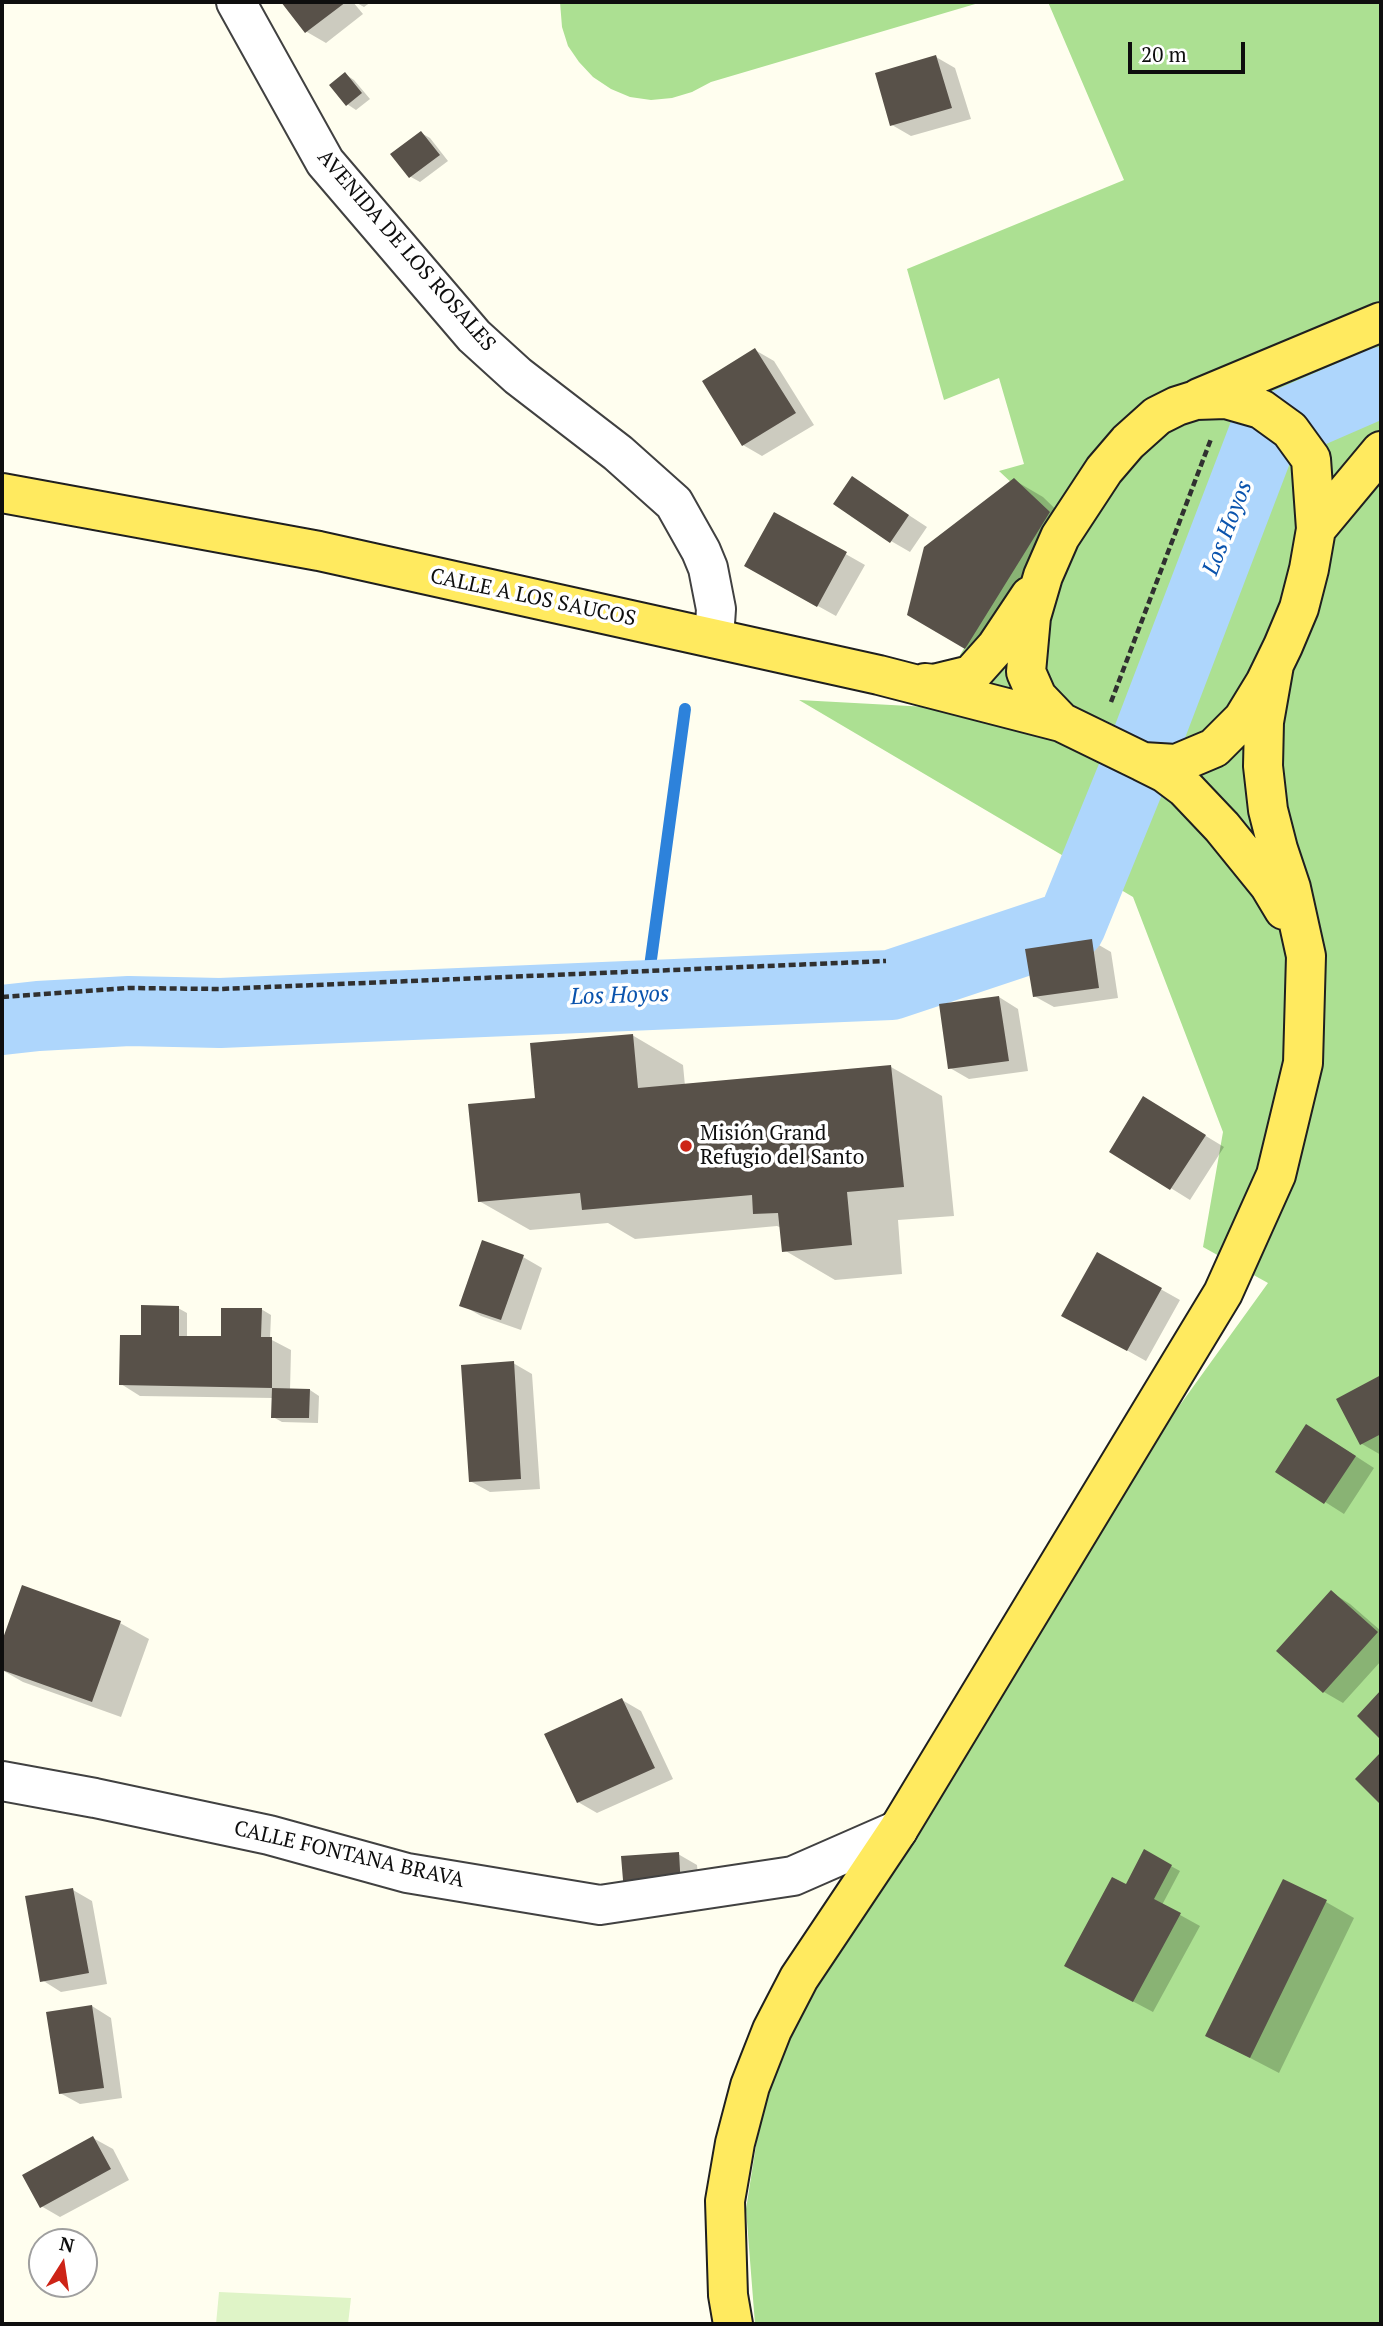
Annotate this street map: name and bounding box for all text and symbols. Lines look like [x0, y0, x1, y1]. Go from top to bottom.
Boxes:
scale bar [1131, 28, 1248, 72]
text: 20 m [1141, 40, 1187, 68]
street label: AVENIDA DE LOS ROSALES [312, 145, 500, 357]
water label: Los Hoyos [1197, 477, 1259, 579]
street label: CALLE A LOS SAUCOS [428, 564, 638, 632]
water label: Los Hoyos [570, 980, 670, 1012]
place label: Misión Grand Refugio del Santo [700, 1121, 864, 1171]
marker: Misión Grand Refugio del Santo [678, 1138, 694, 1154]
street label: CALLE FONTANA BRAVA [231, 1816, 467, 1894]
north arrow [28, 2228, 98, 2298]
text: N [57, 2230, 77, 2258]

